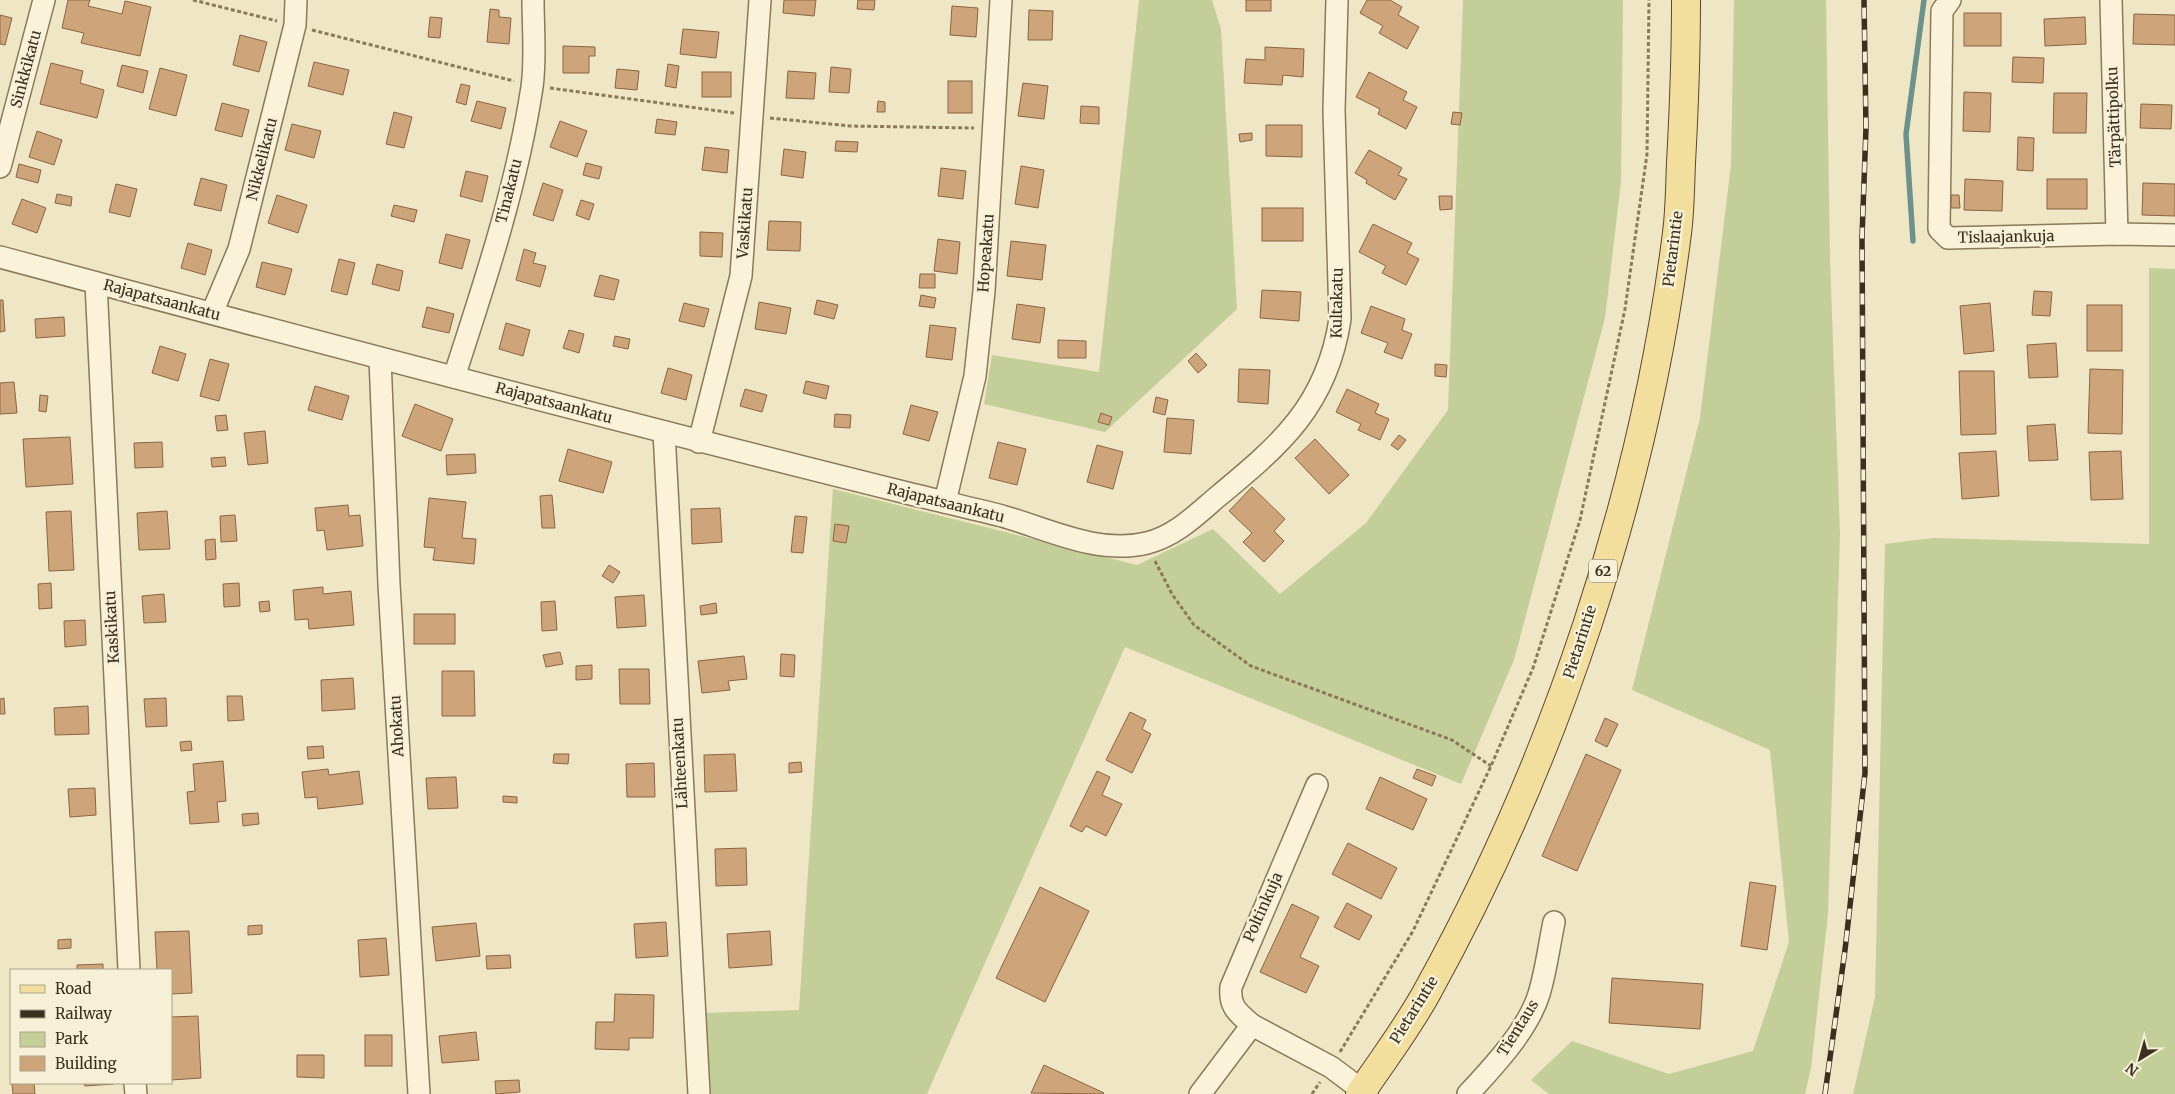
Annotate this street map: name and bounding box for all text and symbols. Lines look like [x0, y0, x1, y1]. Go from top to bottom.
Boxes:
street label: Sinkkikatu [6, 28, 45, 110]
street label: Tärpättipolku [2102, 66, 2125, 168]
street label: Nikkelikatu [242, 115, 281, 202]
street label: Tinakatu [491, 157, 526, 225]
street label: Vaskikatu [732, 187, 756, 260]
street label: Pietarintie [1658, 210, 1687, 288]
street label: Hopeakatu [973, 213, 998, 293]
street label: Tislaajankuja [1957, 226, 2055, 247]
street label: Kultakatu [1326, 267, 1347, 339]
street label: Rajapatsaankatu [101, 275, 223, 324]
street label: Rajapatsaankatu [493, 378, 615, 427]
street label: Rajapatsaankatu [885, 479, 1007, 526]
road number: 62 [1589, 560, 1617, 582]
street label: Kaskikatu [100, 590, 123, 664]
street label: Pietarintie [1559, 602, 1600, 681]
street label: Ahokatu [385, 695, 408, 758]
street label: Lähteenkatu [668, 717, 691, 809]
street label: Poltinkuja [1239, 869, 1286, 945]
legend [10, 969, 172, 1084]
street label: Pietarintie [1385, 972, 1442, 1047]
text: Road [55, 979, 91, 998]
street label: Tientaus [1493, 996, 1542, 1060]
text: Railway [55, 1004, 112, 1023]
text: Park [55, 1029, 89, 1048]
north arrow [2115, 1034, 2165, 1084]
text: Building [55, 1054, 117, 1073]
text: N [2122, 1059, 2142, 1080]

